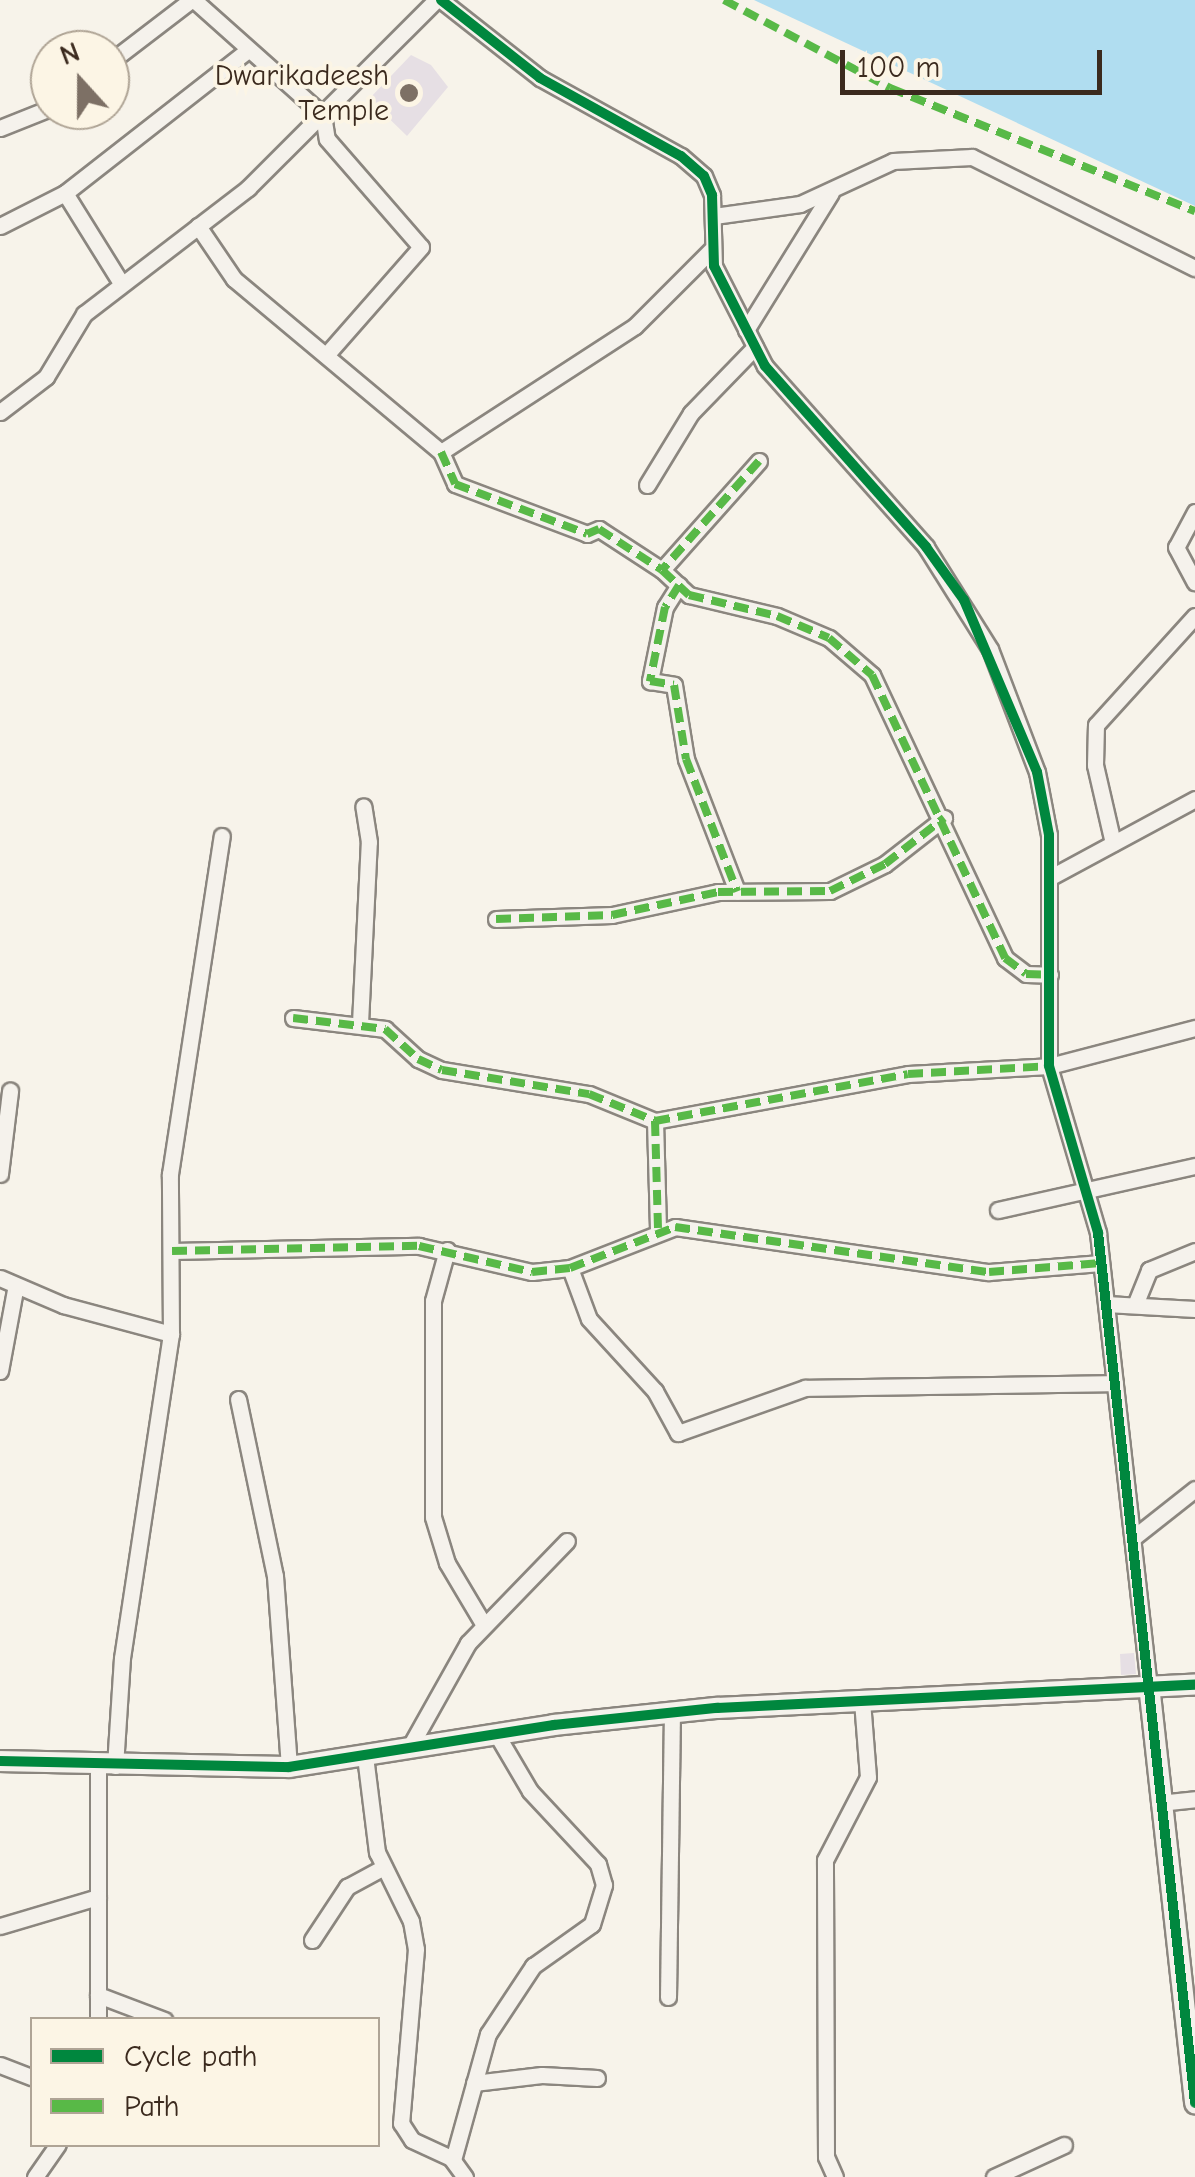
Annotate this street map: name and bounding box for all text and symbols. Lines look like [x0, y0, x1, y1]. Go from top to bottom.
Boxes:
north arrow [30, 30, 130, 130]
scale bar [845, 30, 1108, 92]
text: N [56, 36, 84, 72]
text: 100 m [857, 50, 940, 85]
place label: Dwarikadeesh Temple [215, 58, 389, 128]
marker: Dwarikadeesh Temple [398, 82, 420, 104]
legend [30, 2017, 380, 2147]
text: Cycle path [124, 2039, 258, 2074]
text: Path [124, 2089, 180, 2124]

